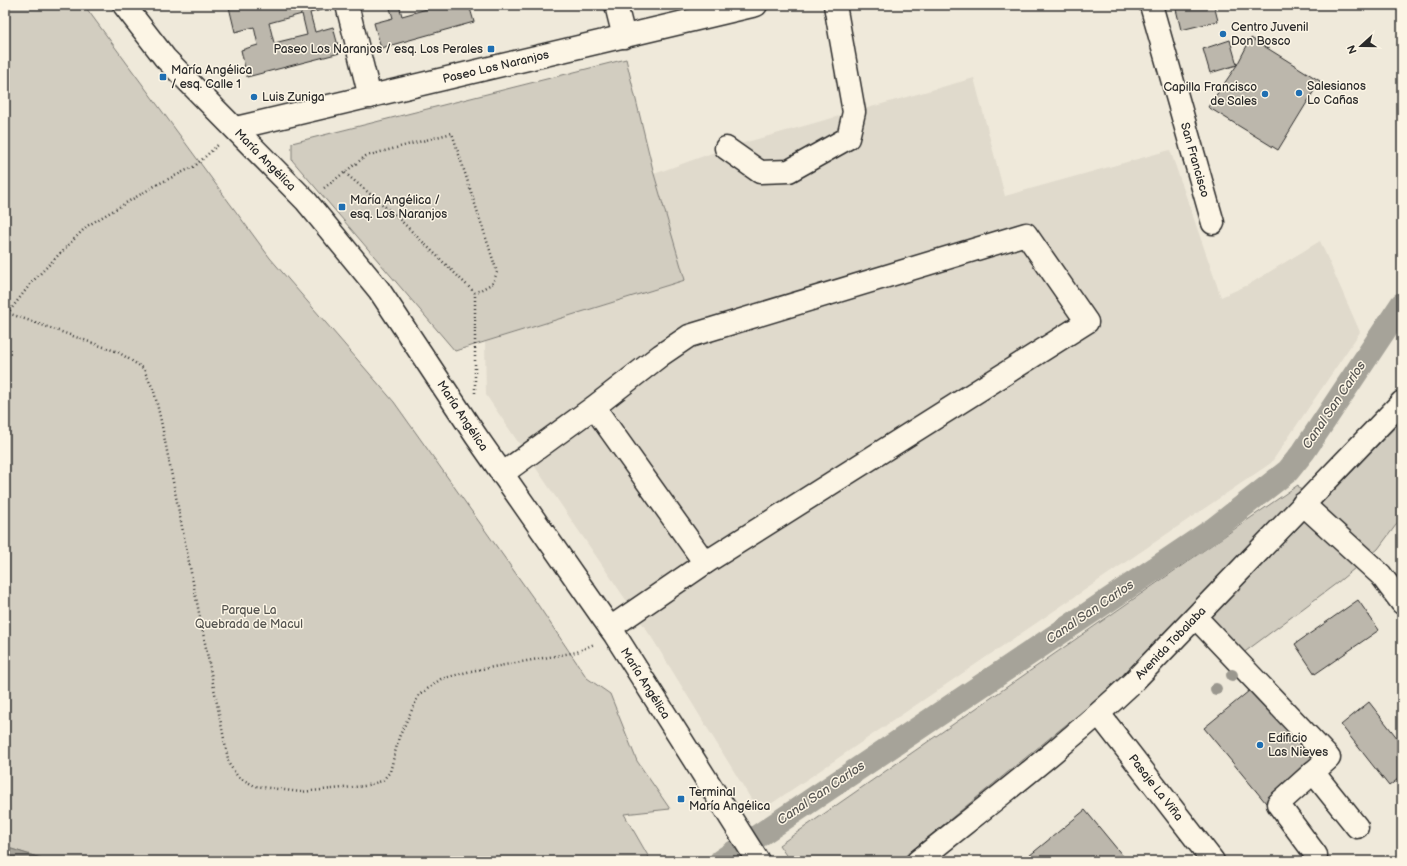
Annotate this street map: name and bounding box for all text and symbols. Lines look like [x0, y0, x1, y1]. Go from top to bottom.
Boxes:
place label: Centro Juvenil Don Bosco [1231, 20, 1309, 49]
north arrow [1341, 26, 1381, 66]
marker: Centro Juvenil Don Bosco [1218, 29, 1228, 39]
place label: Paseo Los Naranjos / esq. Los Perales [274, 42, 483, 57]
text: N [1345, 43, 1360, 56]
marker: Paseo Los Naranjos / esq. Los Perales [486, 44, 496, 54]
street label: Paseo Los Naranjos [441, 47, 551, 86]
place label: María Angélica / esq. Calle 1 [171, 63, 252, 92]
marker: María Angélica / esq. Calle 1 [158, 72, 168, 82]
place label: Salesianos Lo Cañas [1307, 79, 1366, 108]
place label: Capilla Francisco de Sales [1163, 80, 1257, 109]
marker: Salesianos Lo Cañas [1294, 88, 1304, 98]
marker: Capilla Francisco de Sales [1260, 89, 1270, 99]
place label: Luis Zuniga [262, 90, 325, 105]
marker: Luis Zuniga [249, 92, 259, 102]
street label: San Francisco [1177, 121, 1213, 199]
street label: María Angélica [231, 126, 299, 194]
place label: María Angélica / esq. Los Naranjos [350, 193, 447, 222]
marker: María Angélica / esq. Los Naranjos [337, 202, 347, 212]
water label: Canal San Carlos [1299, 358, 1370, 452]
street label: María Angélica [434, 378, 492, 454]
water label: Canal San Carlos [1043, 576, 1137, 647]
park label: Parque La Quebrada de Macul [195, 603, 303, 632]
street label: Avenida Tobalaba [1132, 603, 1209, 682]
street label: María Angélica [617, 645, 674, 722]
place label: Edificio Las Nieves [1268, 731, 1328, 760]
marker: Edificio Las Nieves [1255, 740, 1265, 750]
street label: Pasaje La Viña [1126, 751, 1187, 824]
water label: Canal San Carlos [774, 757, 868, 828]
place label: Terminal María Angélica [689, 785, 770, 814]
marker: Terminal María Angélica [676, 794, 686, 804]

